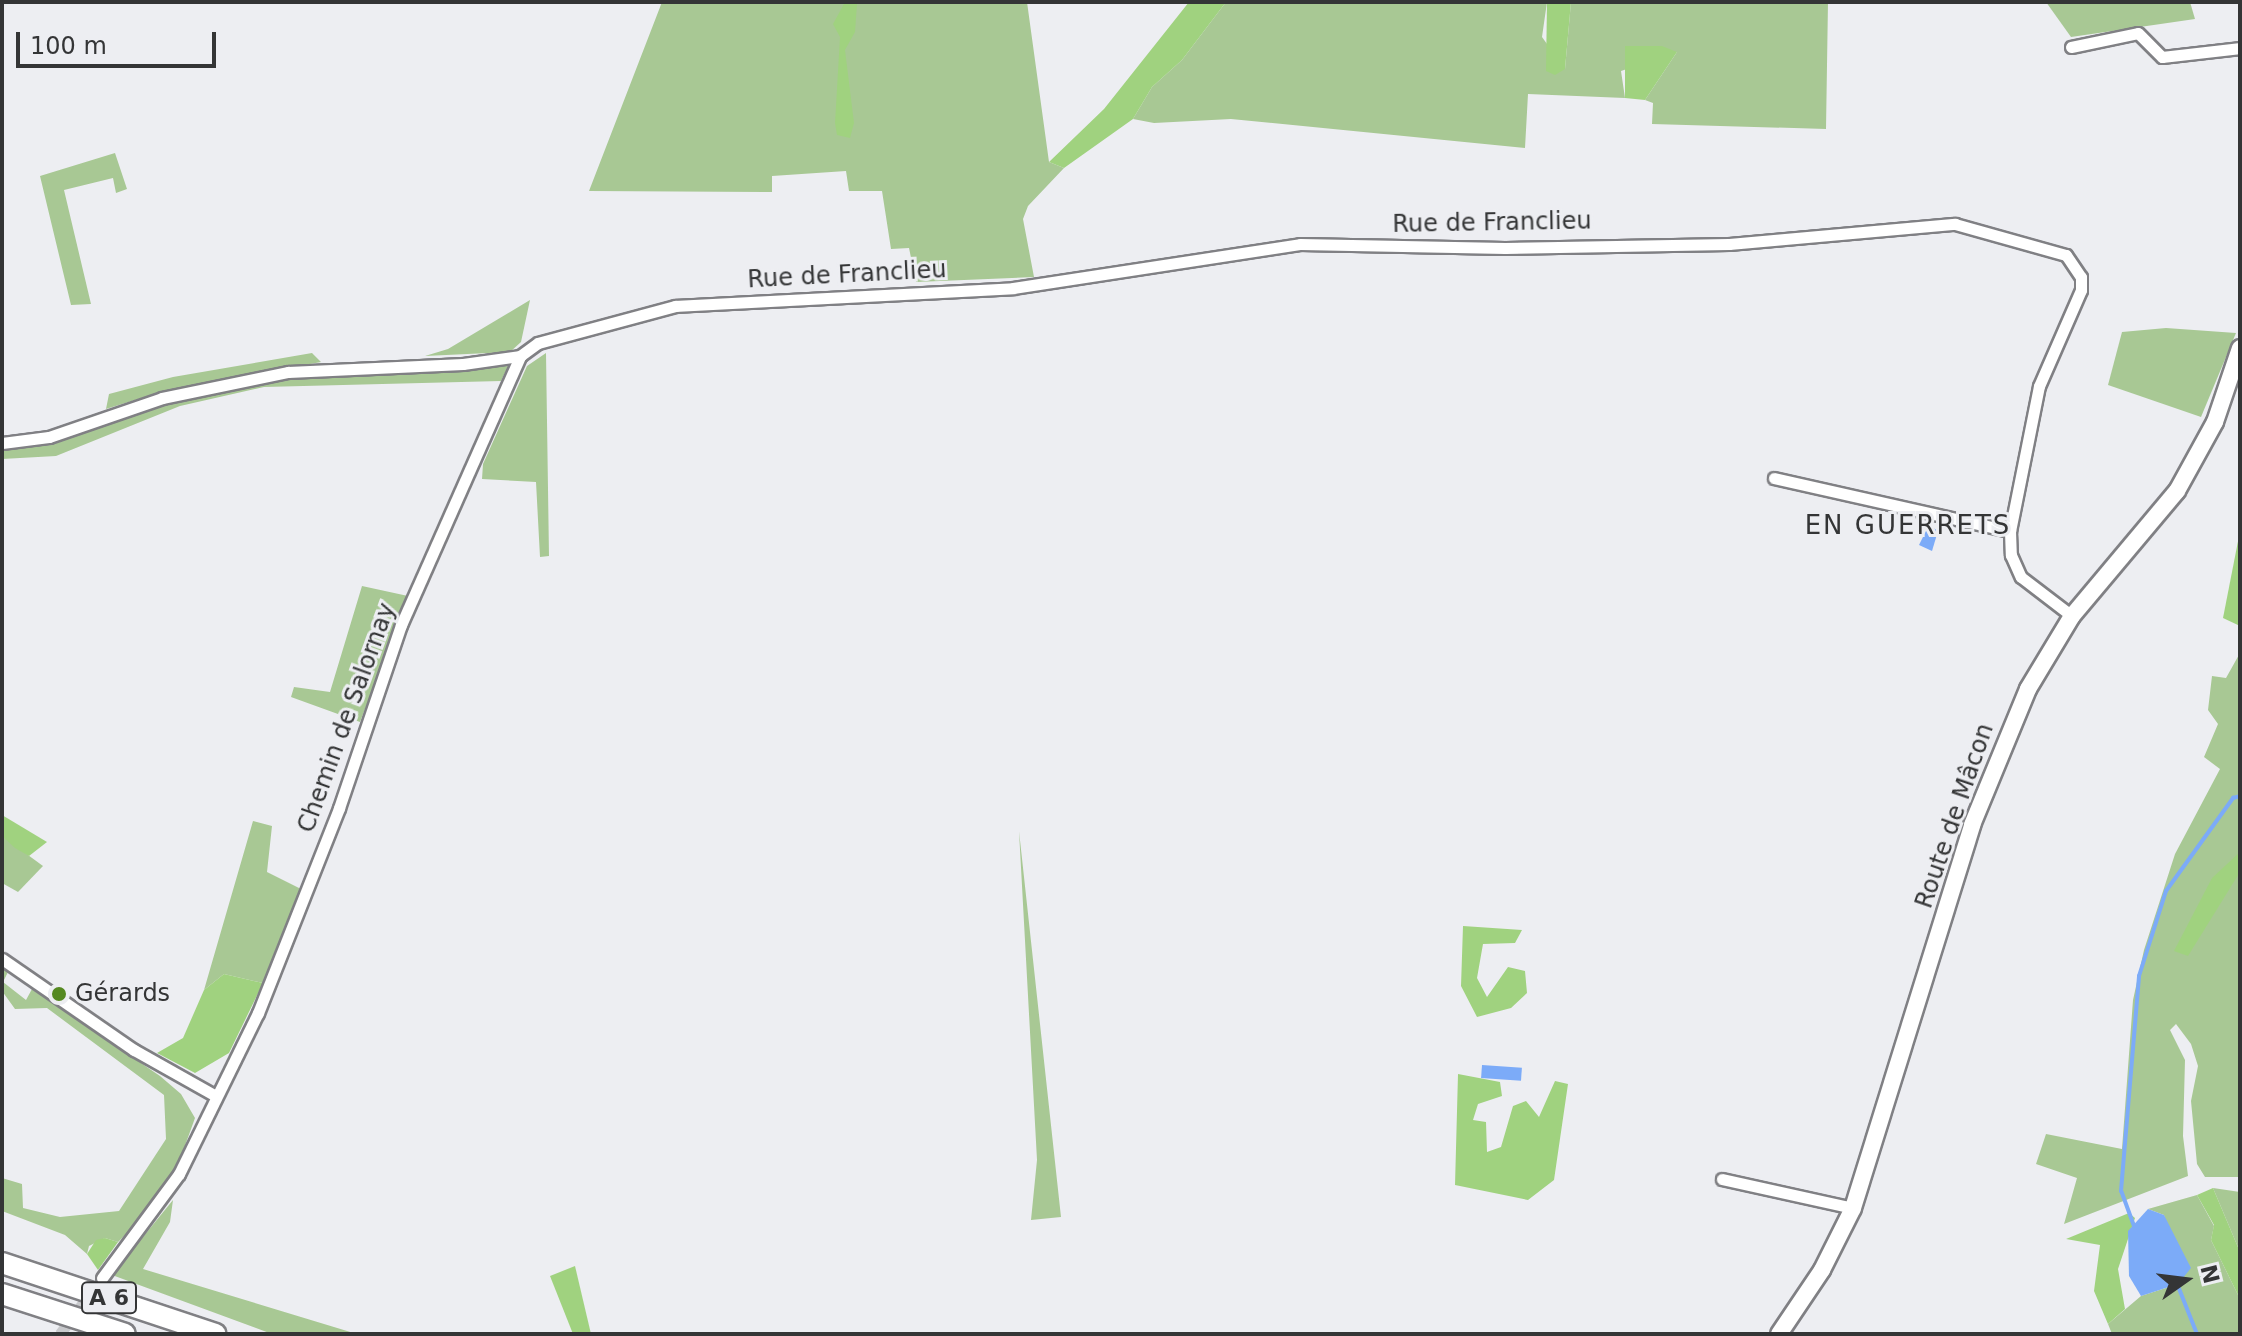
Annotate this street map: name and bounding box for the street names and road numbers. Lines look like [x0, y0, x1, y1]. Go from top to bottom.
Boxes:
street label: Rue de Franclieu [1392, 207, 1592, 239]
street label: Rue de Franclieu [747, 255, 947, 295]
street label: Chemin de Salornay [292, 599, 402, 837]
street label: Route de Mâcon [1910, 720, 2000, 912]
road number: A 6 [81, 1280, 137, 1316]

